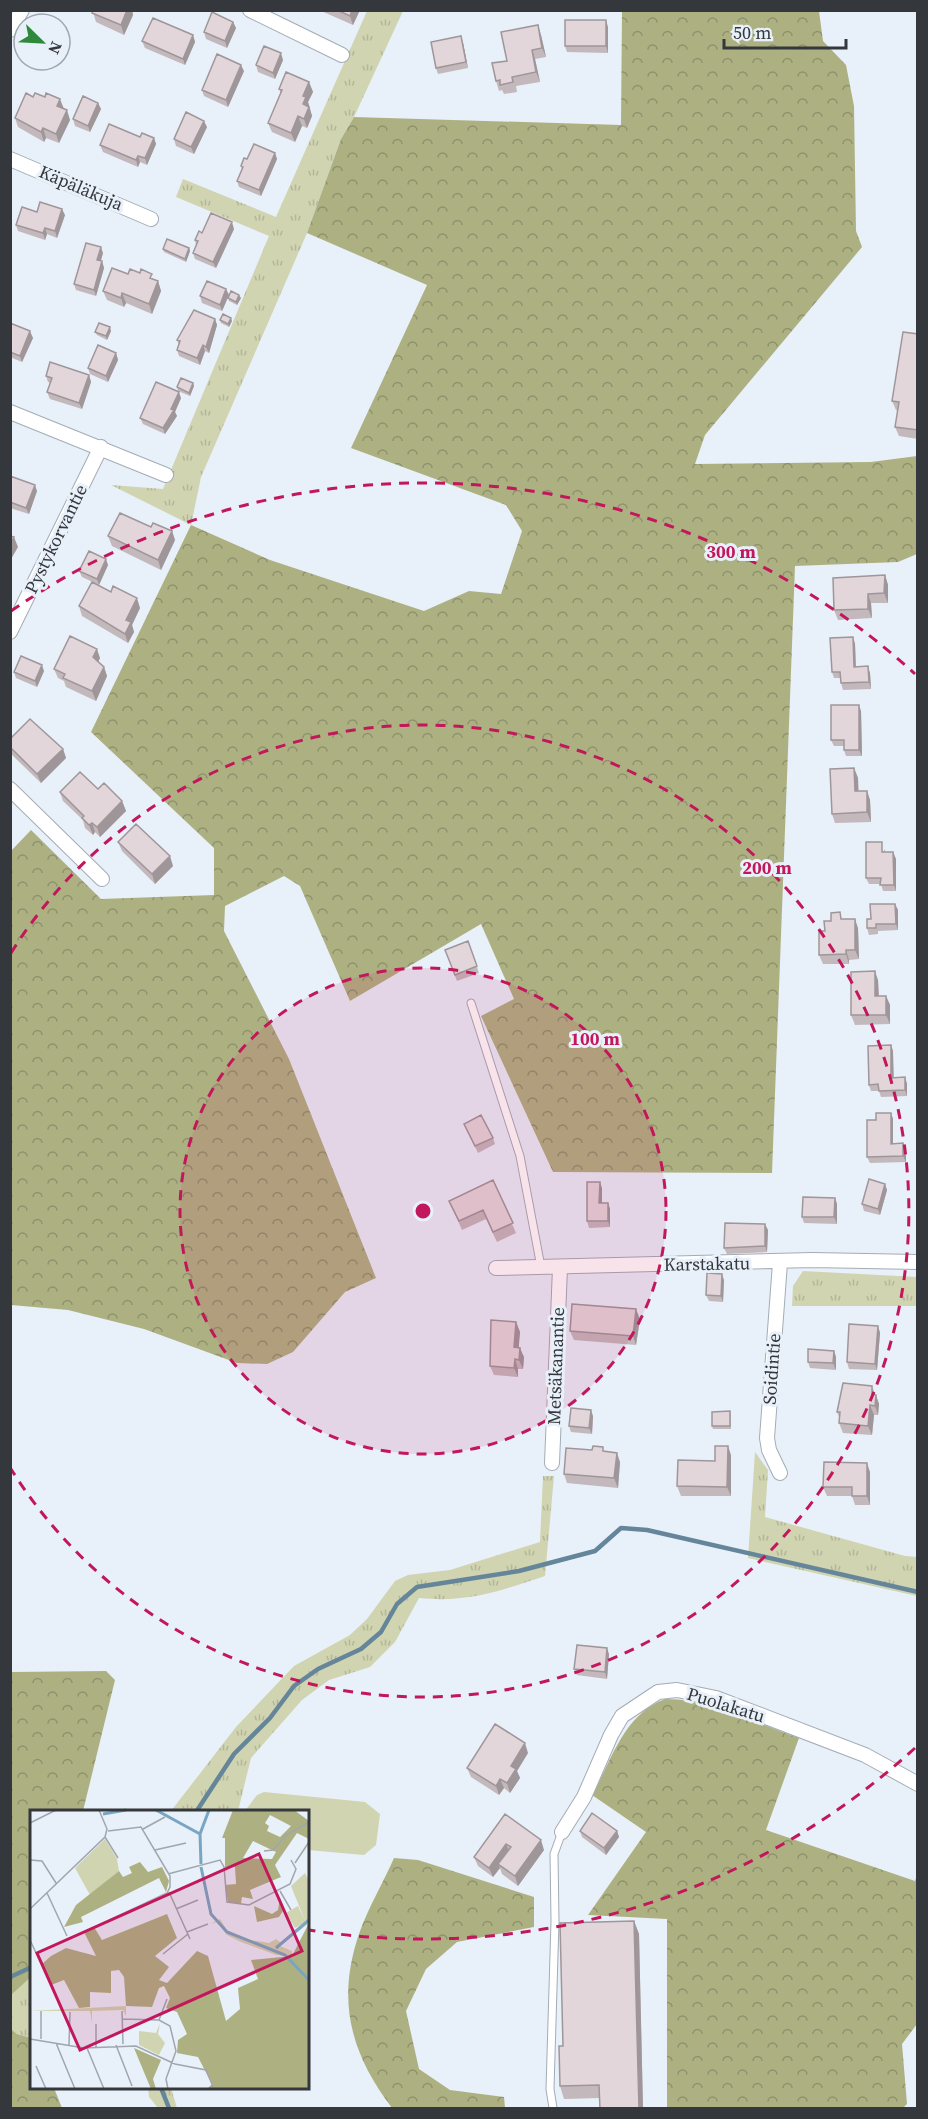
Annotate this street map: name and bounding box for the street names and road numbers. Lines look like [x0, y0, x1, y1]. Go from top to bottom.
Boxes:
street label: Käpäläkuja [35, 159, 128, 217]
street label: Pystykorvantie [18, 480, 93, 598]
street label: Karstakatu [664, 1250, 750, 1277]
street label: Metsäkanantie [541, 1307, 570, 1425]
street label: Soidintie [757, 1333, 786, 1405]
street label: Puolakatu [684, 1681, 768, 1728]

